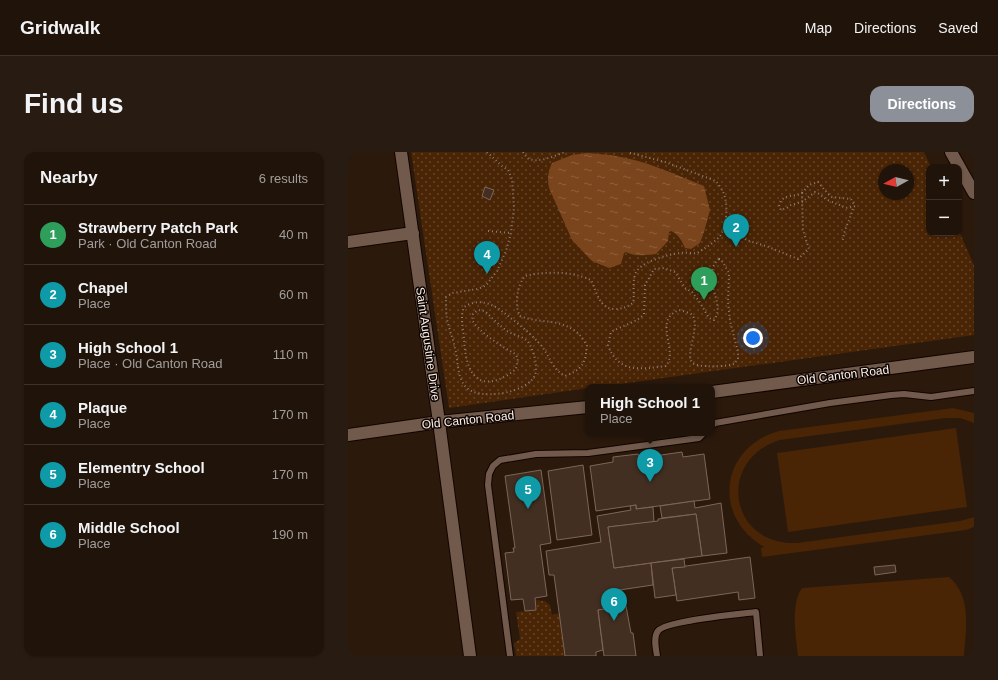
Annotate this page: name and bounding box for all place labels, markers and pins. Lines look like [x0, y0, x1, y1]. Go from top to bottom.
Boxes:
pin: 2 [723, 214, 749, 247]
pin: 4 [474, 241, 500, 274]
pin: 1 [691, 267, 717, 300]
pin: 3 [637, 449, 663, 482]
pin: 5 [515, 476, 541, 509]
pin: 6 [601, 588, 627, 621]

